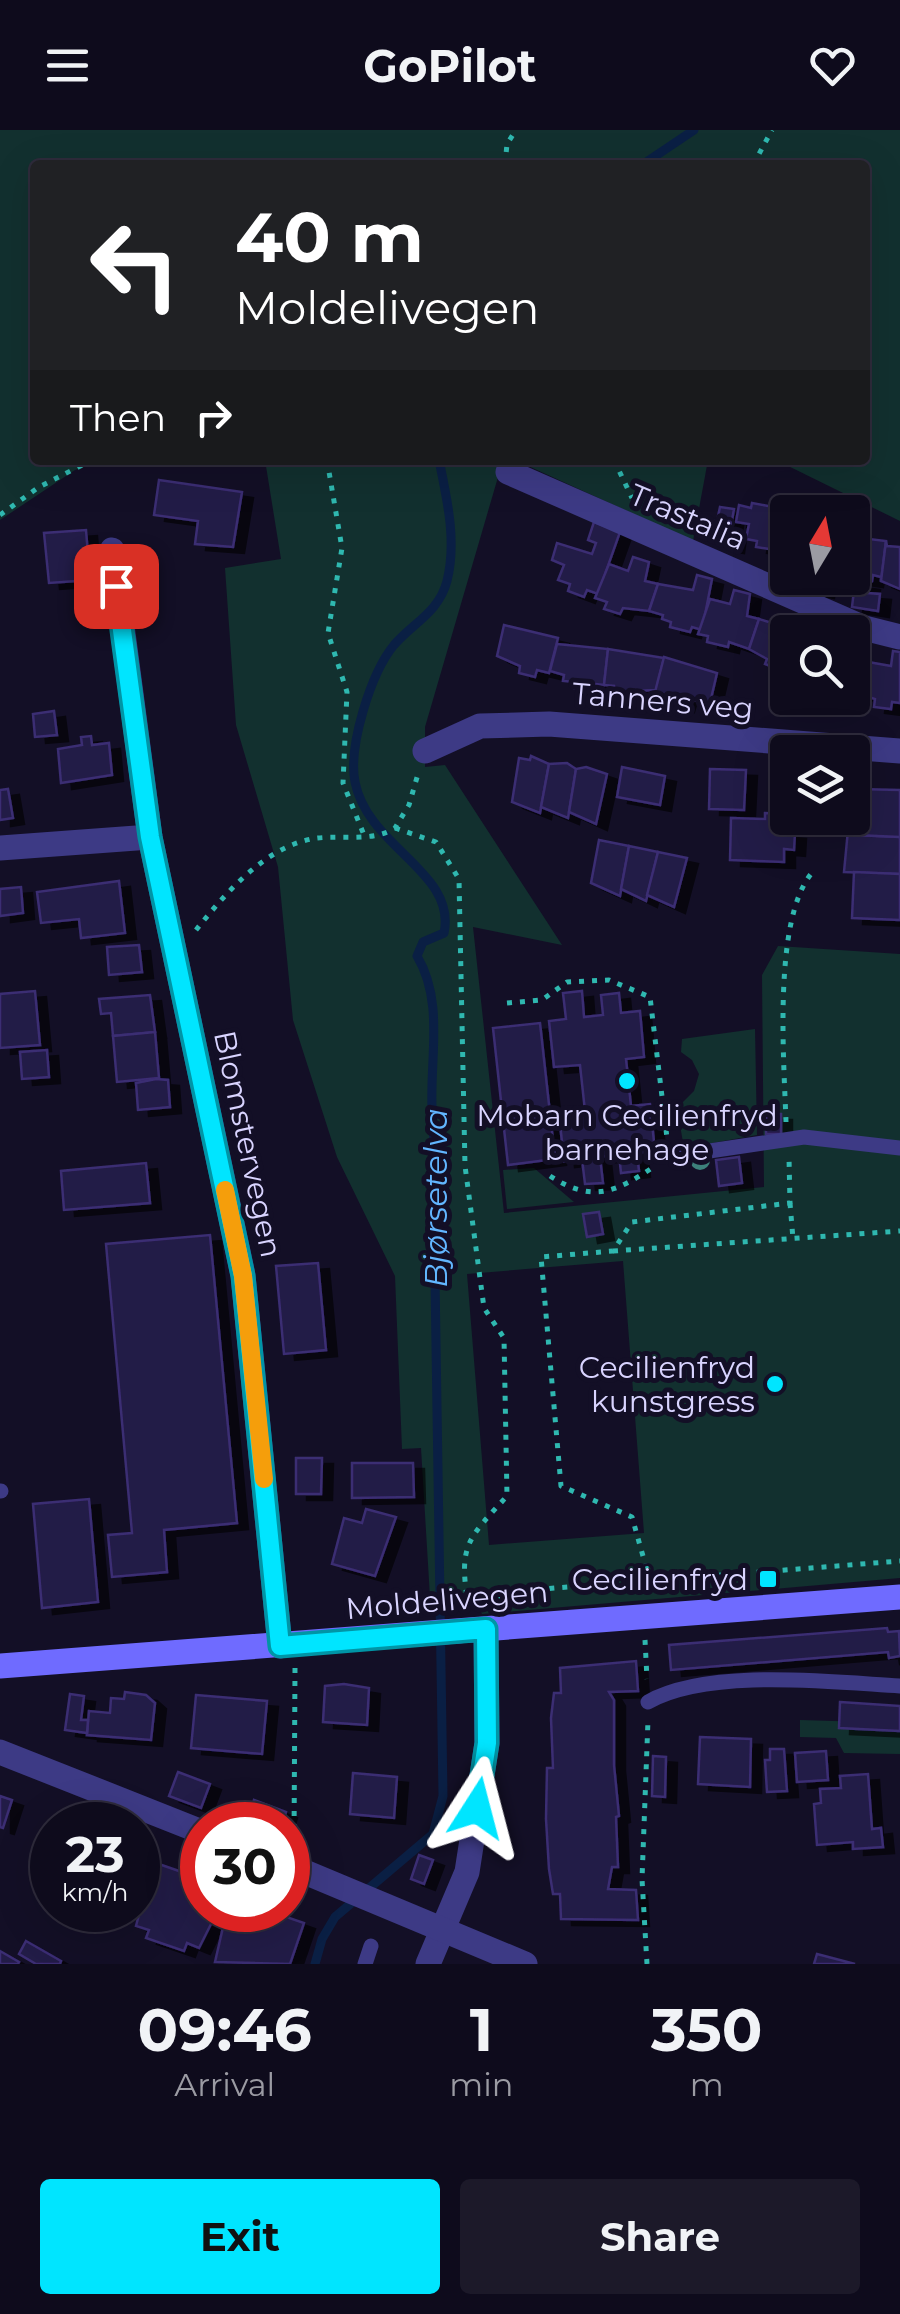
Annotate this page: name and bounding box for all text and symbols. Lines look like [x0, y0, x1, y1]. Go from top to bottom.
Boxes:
icon: menu [40, 38, 95, 93]
text: GoPilot [363, 38, 537, 93]
icon: heart [805, 38, 860, 93]
text: 40 m [235, 194, 424, 280]
icon: left [70, 200, 200, 330]
text: Moldelivegen [235, 280, 540, 335]
icon: right [186, 390, 241, 445]
text: Then [70, 394, 166, 441]
street label: Trastalia [624, 476, 752, 558]
north arrow [770, 495, 870, 595]
map controls [770, 495, 870, 835]
pin [74, 544, 159, 629]
icon: arrive [89, 559, 144, 614]
button: search [770, 615, 870, 715]
street label: Tanners veg [571, 675, 755, 727]
button: layers [770, 735, 870, 835]
street label: Blomstervegen [206, 1027, 290, 1261]
marker: Mobarn Cecilienfryd barnehage [616, 1070, 638, 1092]
place label: Mobarn Cecilienfryd barnehage [476, 1097, 778, 1168]
water label: Bjørsetelva [416, 1108, 455, 1288]
place label: Cecilienfryd kunstgress [579, 1349, 755, 1420]
marker: Cecilienfryd kunstgress [764, 1373, 786, 1395]
place label: Cecilienfryd [572, 1561, 748, 1598]
marker: Cecilienfryd [757, 1568, 779, 1590]
street label: Moldelivegen [344, 1573, 550, 1627]
position arrow [425, 1756, 529, 1860]
speed limit sign: 30 [180, 1802, 310, 1932]
text: 23 [65, 1824, 125, 1885]
text: km/h [62, 1877, 128, 1907]
text: 09:46 [138, 1993, 312, 2066]
text: 1 [470, 1993, 493, 2066]
text: 350 [651, 1993, 762, 2066]
text: Arrival [174, 2065, 275, 2104]
text: min [449, 2065, 514, 2104]
text: m [690, 2065, 724, 2104]
button: Exit [40, 2179, 440, 2294]
button: Share [460, 2179, 860, 2294]

